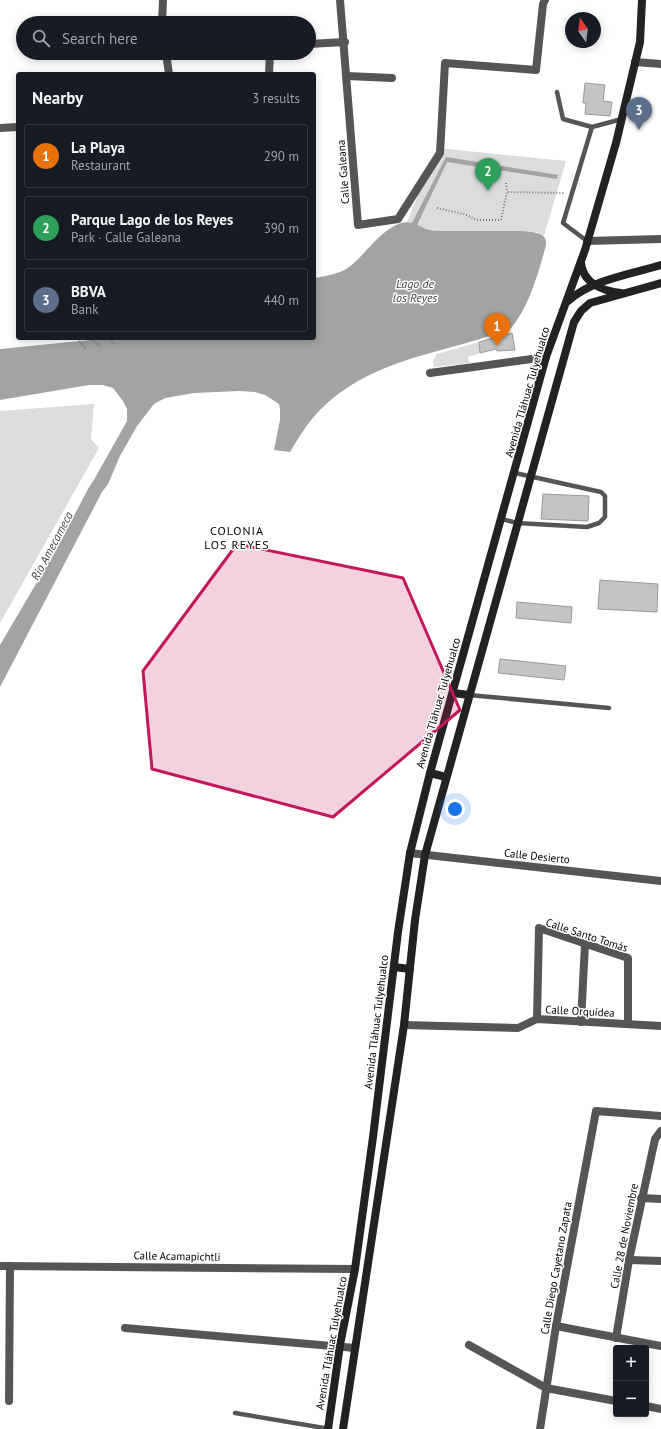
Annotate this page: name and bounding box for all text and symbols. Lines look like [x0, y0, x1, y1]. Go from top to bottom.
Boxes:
north arrow [565, 12, 601, 48]
search box [16, 16, 316, 60]
icon: search [30, 27, 52, 49]
text: Search here [62, 29, 138, 48]
text: Nearby [32, 87, 83, 109]
text: 3 results [252, 90, 300, 107]
pin: 3 [626, 97, 652, 130]
text: La Playa [71, 138, 125, 157]
street label: Calle Galeana [334, 139, 352, 205]
text: 1 [42, 148, 50, 165]
text: 290 m [264, 148, 299, 165]
text: Restaurant [71, 157, 130, 174]
pin: 2 [475, 158, 501, 191]
text: Parque Lago de los Reyes [71, 210, 233, 229]
text: 2 [42, 220, 50, 237]
text: 390 m [264, 220, 299, 237]
text: Park · Calle Galeana [71, 229, 181, 246]
water label: Lago de los Reyes [393, 276, 437, 305]
text: BBVA [71, 282, 106, 301]
text: 3 [42, 292, 50, 309]
text: 440 m [264, 292, 299, 309]
text: Bank [71, 301, 98, 318]
pin: 1 [484, 313, 510, 346]
street label: Avenida Tláhuac Tulyehualco [502, 325, 552, 459]
water label: Rio Amecameca [27, 509, 76, 583]
district label: COLONIA LOS REYES [204, 523, 270, 552]
street label: Avenida Tláhuac Tulyehualco [413, 636, 463, 770]
your location [445, 799, 465, 819]
street label: Calle Desierto [503, 846, 571, 866]
street label: Calle Santo Tomás [544, 915, 630, 955]
street label: Avenida Tláhuac Tulyehualco [361, 954, 391, 1090]
street label: Calle Orquídea [545, 1002, 615, 1020]
street label: Calle 28 de Noviembre [607, 1182, 641, 1290]
street label: Calle Diego Cayetano Zapata [537, 1201, 575, 1335]
street label: Calle Acamapichtli [133, 1248, 221, 1264]
street label: Avenida Tláhuac Tulyehualco [312, 1275, 350, 1411]
map controls [613, 1345, 649, 1417]
button: + [613, 1345, 649, 1381]
button: − [613, 1381, 649, 1417]

